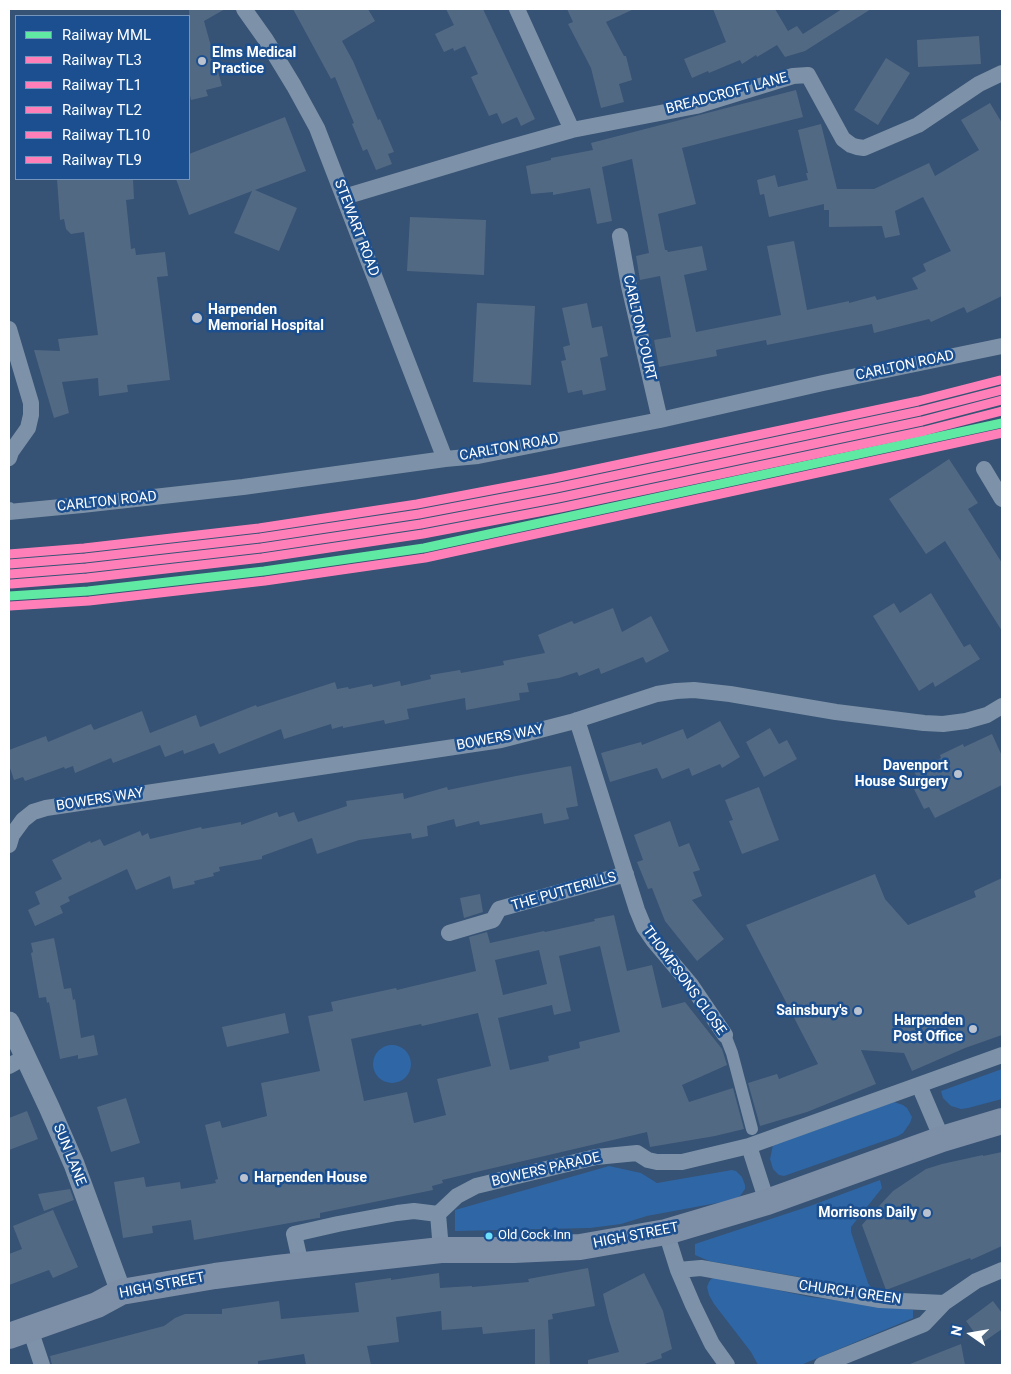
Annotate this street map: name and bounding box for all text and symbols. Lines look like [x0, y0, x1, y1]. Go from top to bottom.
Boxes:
legend [15, 15, 190, 180]
text: Railway MML [62, 26, 151, 44]
place label: Elms Medical Practice [212, 45, 296, 78]
text: Railway TL3 [62, 51, 142, 69]
marker: Elms Medical Practice [196, 55, 208, 67]
street label: BREADCROFT LANE [664, 70, 790, 118]
text: Railway TL1 [62, 76, 142, 94]
text: Railway TL2 [62, 101, 142, 119]
text: Railway TL10 [62, 126, 150, 144]
text: Railway TL9 [62, 151, 142, 169]
street label: STEWART ROAD [330, 177, 382, 279]
street label: CARLTON COURT [619, 273, 659, 383]
place label: Harpenden Memorial Hospital [208, 302, 324, 334]
marker: Harpenden Memorial Hospital [190, 311, 204, 325]
street label: CARLTON ROAD [854, 347, 956, 385]
street label: CARLTON ROAD [458, 431, 560, 465]
street label: CARLTON ROAD [56, 488, 158, 516]
street label: BOWERS WAY [455, 721, 545, 755]
place label: Davenport House Surgery [855, 758, 948, 790]
marker: Davenport House Surgery [952, 768, 964, 780]
street label: BOWERS WAY [55, 785, 145, 815]
street label: THE PUTTERILLS [510, 869, 618, 915]
street label: THOMPSONS CLOSE [639, 923, 729, 1039]
place label: Sainsbury's [776, 1003, 848, 1019]
marker: Sainsbury's [852, 1005, 864, 1017]
place label: Harpenden Post Office [893, 1013, 963, 1046]
marker: Harpenden Post Office [967, 1023, 979, 1035]
street label: SUN LANE [49, 1121, 89, 1189]
street label: BOWERS PARADE [490, 1149, 602, 1191]
place label: Harpenden House [254, 1170, 367, 1186]
marker: Harpenden House [238, 1172, 250, 1184]
place label: Morrisons Daily [818, 1205, 917, 1221]
marker: Morrisons Daily [921, 1207, 933, 1219]
street label: HIGH STREET [592, 1220, 680, 1252]
place label: Old Cock Inn [498, 1228, 571, 1244]
marker: Old Cock Inn [484, 1231, 494, 1241]
street label: HIGH STREET [118, 1270, 206, 1302]
street label: CHURCH GREEN [798, 1277, 902, 1309]
north arrow [946, 1309, 996, 1359]
text: N [947, 1324, 965, 1337]

